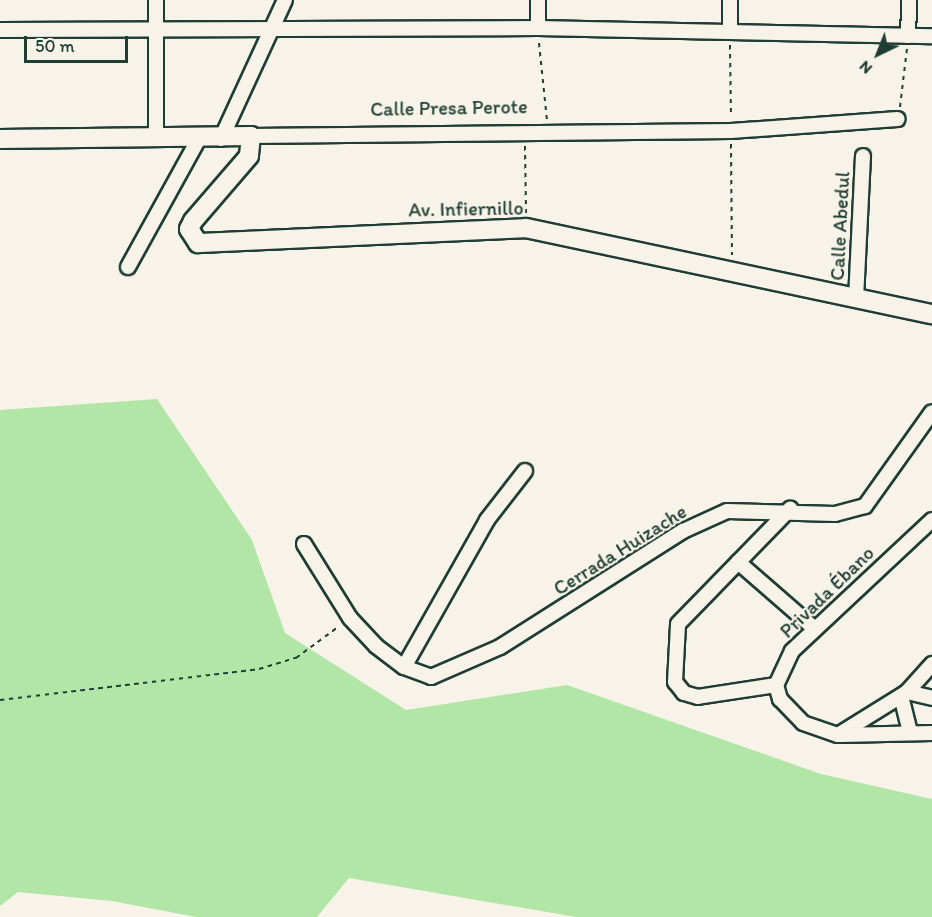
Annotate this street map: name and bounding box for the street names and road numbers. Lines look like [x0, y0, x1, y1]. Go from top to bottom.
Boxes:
street label: Calle Presa Perote [371, 95, 527, 121]
street label: Calle Abedul [825, 171, 855, 281]
street label: Av. Infiernillo [407, 196, 525, 222]
street label: Cerrada Huizache [549, 499, 691, 601]
street label: Privada Ébano [775, 541, 879, 643]

